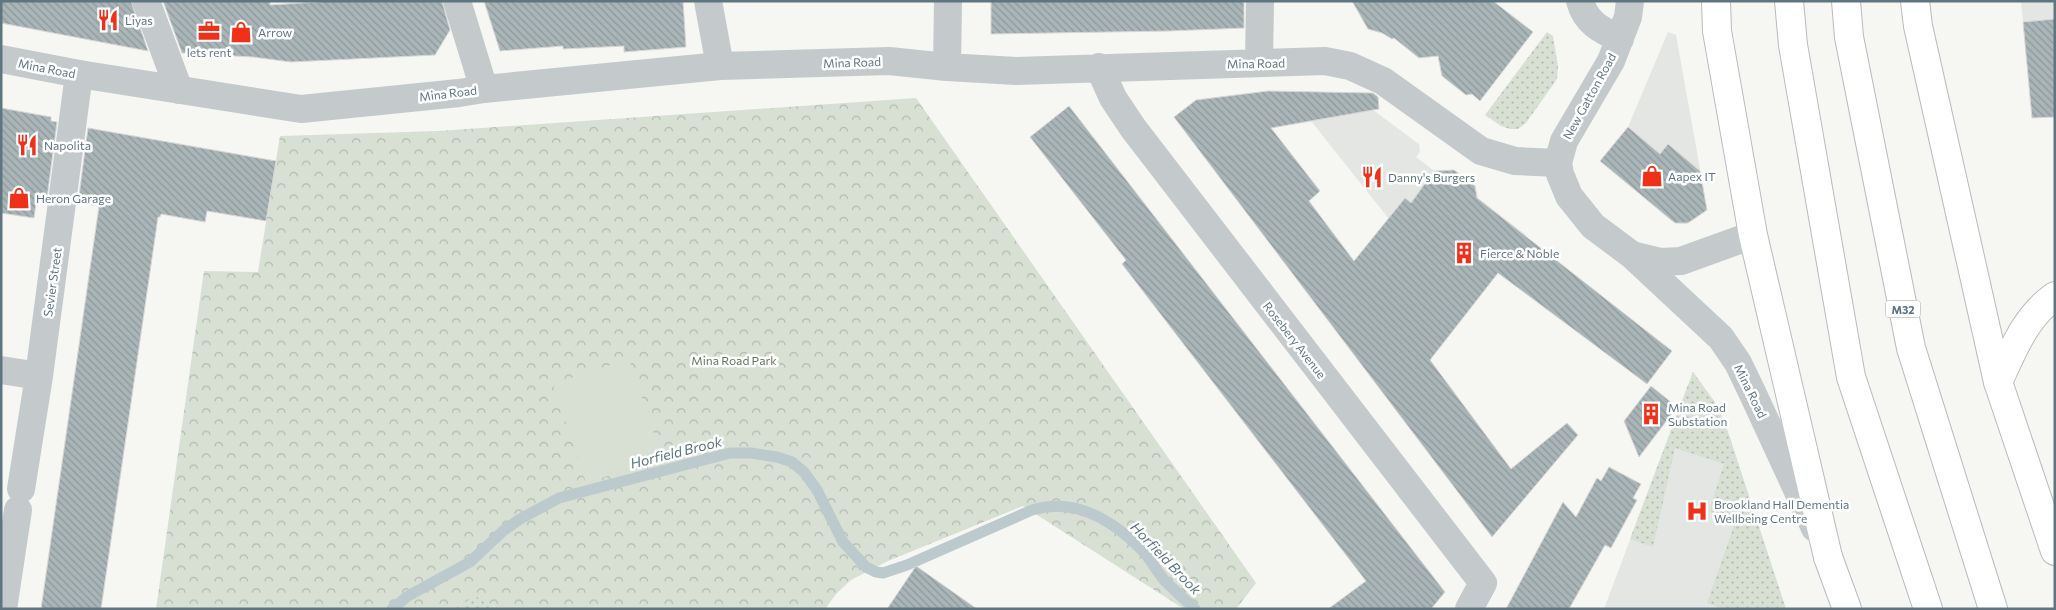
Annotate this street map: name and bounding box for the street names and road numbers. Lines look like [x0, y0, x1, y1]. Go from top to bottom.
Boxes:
street label: New Gatton Road [1560, 50, 1619, 142]
street label: Mina Road [823, 54, 881, 70]
street label: Mina Road [1227, 55, 1285, 71]
street label: Mina Road [17, 56, 77, 80]
street label: Mina Road [418, 83, 478, 103]
street label: Sevier Street [40, 246, 64, 318]
street label: Rosebery Avenue [1261, 299, 1329, 381]
road number: M32 [1886, 300, 1920, 318]
street label: Mina Road [1732, 362, 1770, 420]

